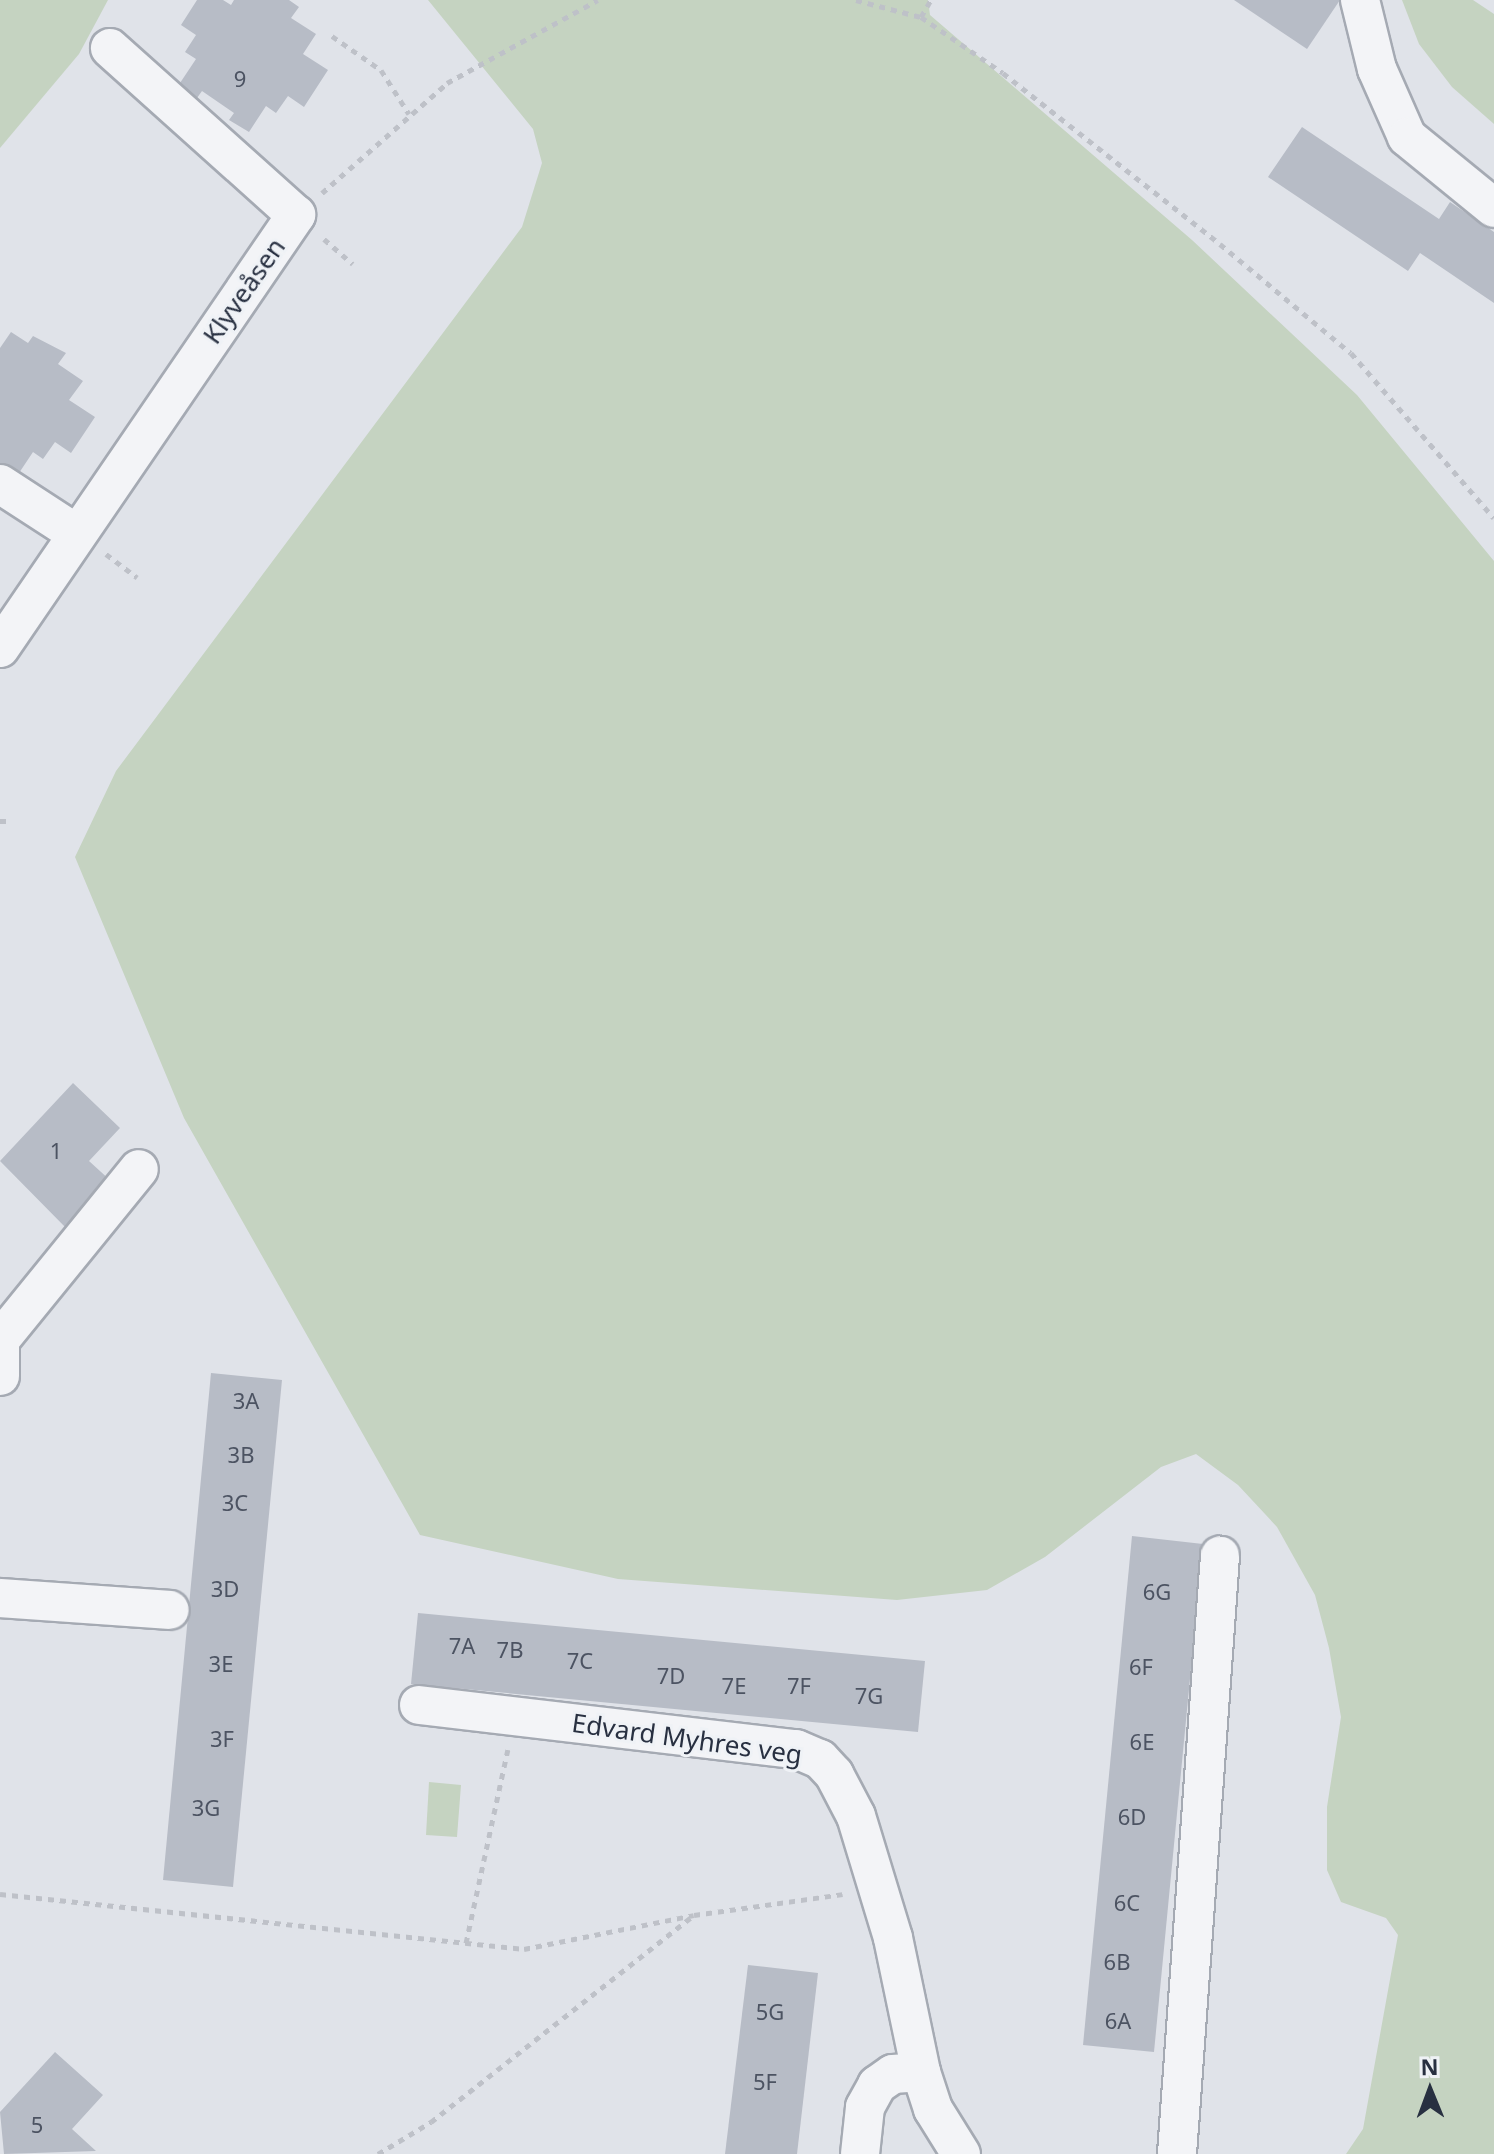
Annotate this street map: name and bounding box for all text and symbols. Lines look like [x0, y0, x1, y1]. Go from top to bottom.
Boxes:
house number: 9 [234, 66, 246, 92]
street label: Klyveåsen [196, 232, 292, 350]
house number: 1 [50, 1138, 62, 1164]
house number: 3A [233, 1388, 259, 1414]
house number: 3B [228, 1442, 254, 1468]
house number: 3C [222, 1490, 248, 1516]
house number: 3D [211, 1576, 239, 1602]
house number: 6G [1143, 1579, 1171, 1605]
house number: 7A [449, 1633, 475, 1659]
house number: 7B [497, 1637, 523, 1663]
house number: 7C [567, 1648, 593, 1674]
house number: 3E [209, 1651, 233, 1677]
house number: 6F [1129, 1654, 1153, 1680]
house number: 7D [657, 1663, 685, 1689]
house number: 7E [722, 1673, 746, 1699]
house number: 7F [787, 1673, 811, 1699]
house number: 7G [855, 1683, 883, 1709]
street label: Edvard Myhres veg [570, 1707, 804, 1771]
house number: 3F [210, 1726, 234, 1752]
house number: 6E [1130, 1729, 1154, 1755]
house number: 3G [192, 1795, 220, 1821]
house number: 6D [1118, 1804, 1146, 1830]
house number: 6C [1114, 1890, 1140, 1916]
house number: 6B [1104, 1949, 1130, 1975]
house number: 5G [756, 1999, 784, 2025]
house number: 6A [1105, 2008, 1131, 2034]
north arrow [1390, 2050, 1470, 2130]
text: N [1420, 2051, 1439, 2081]
house number: 5F [753, 2069, 777, 2095]
house number: 5 [31, 2112, 43, 2138]

